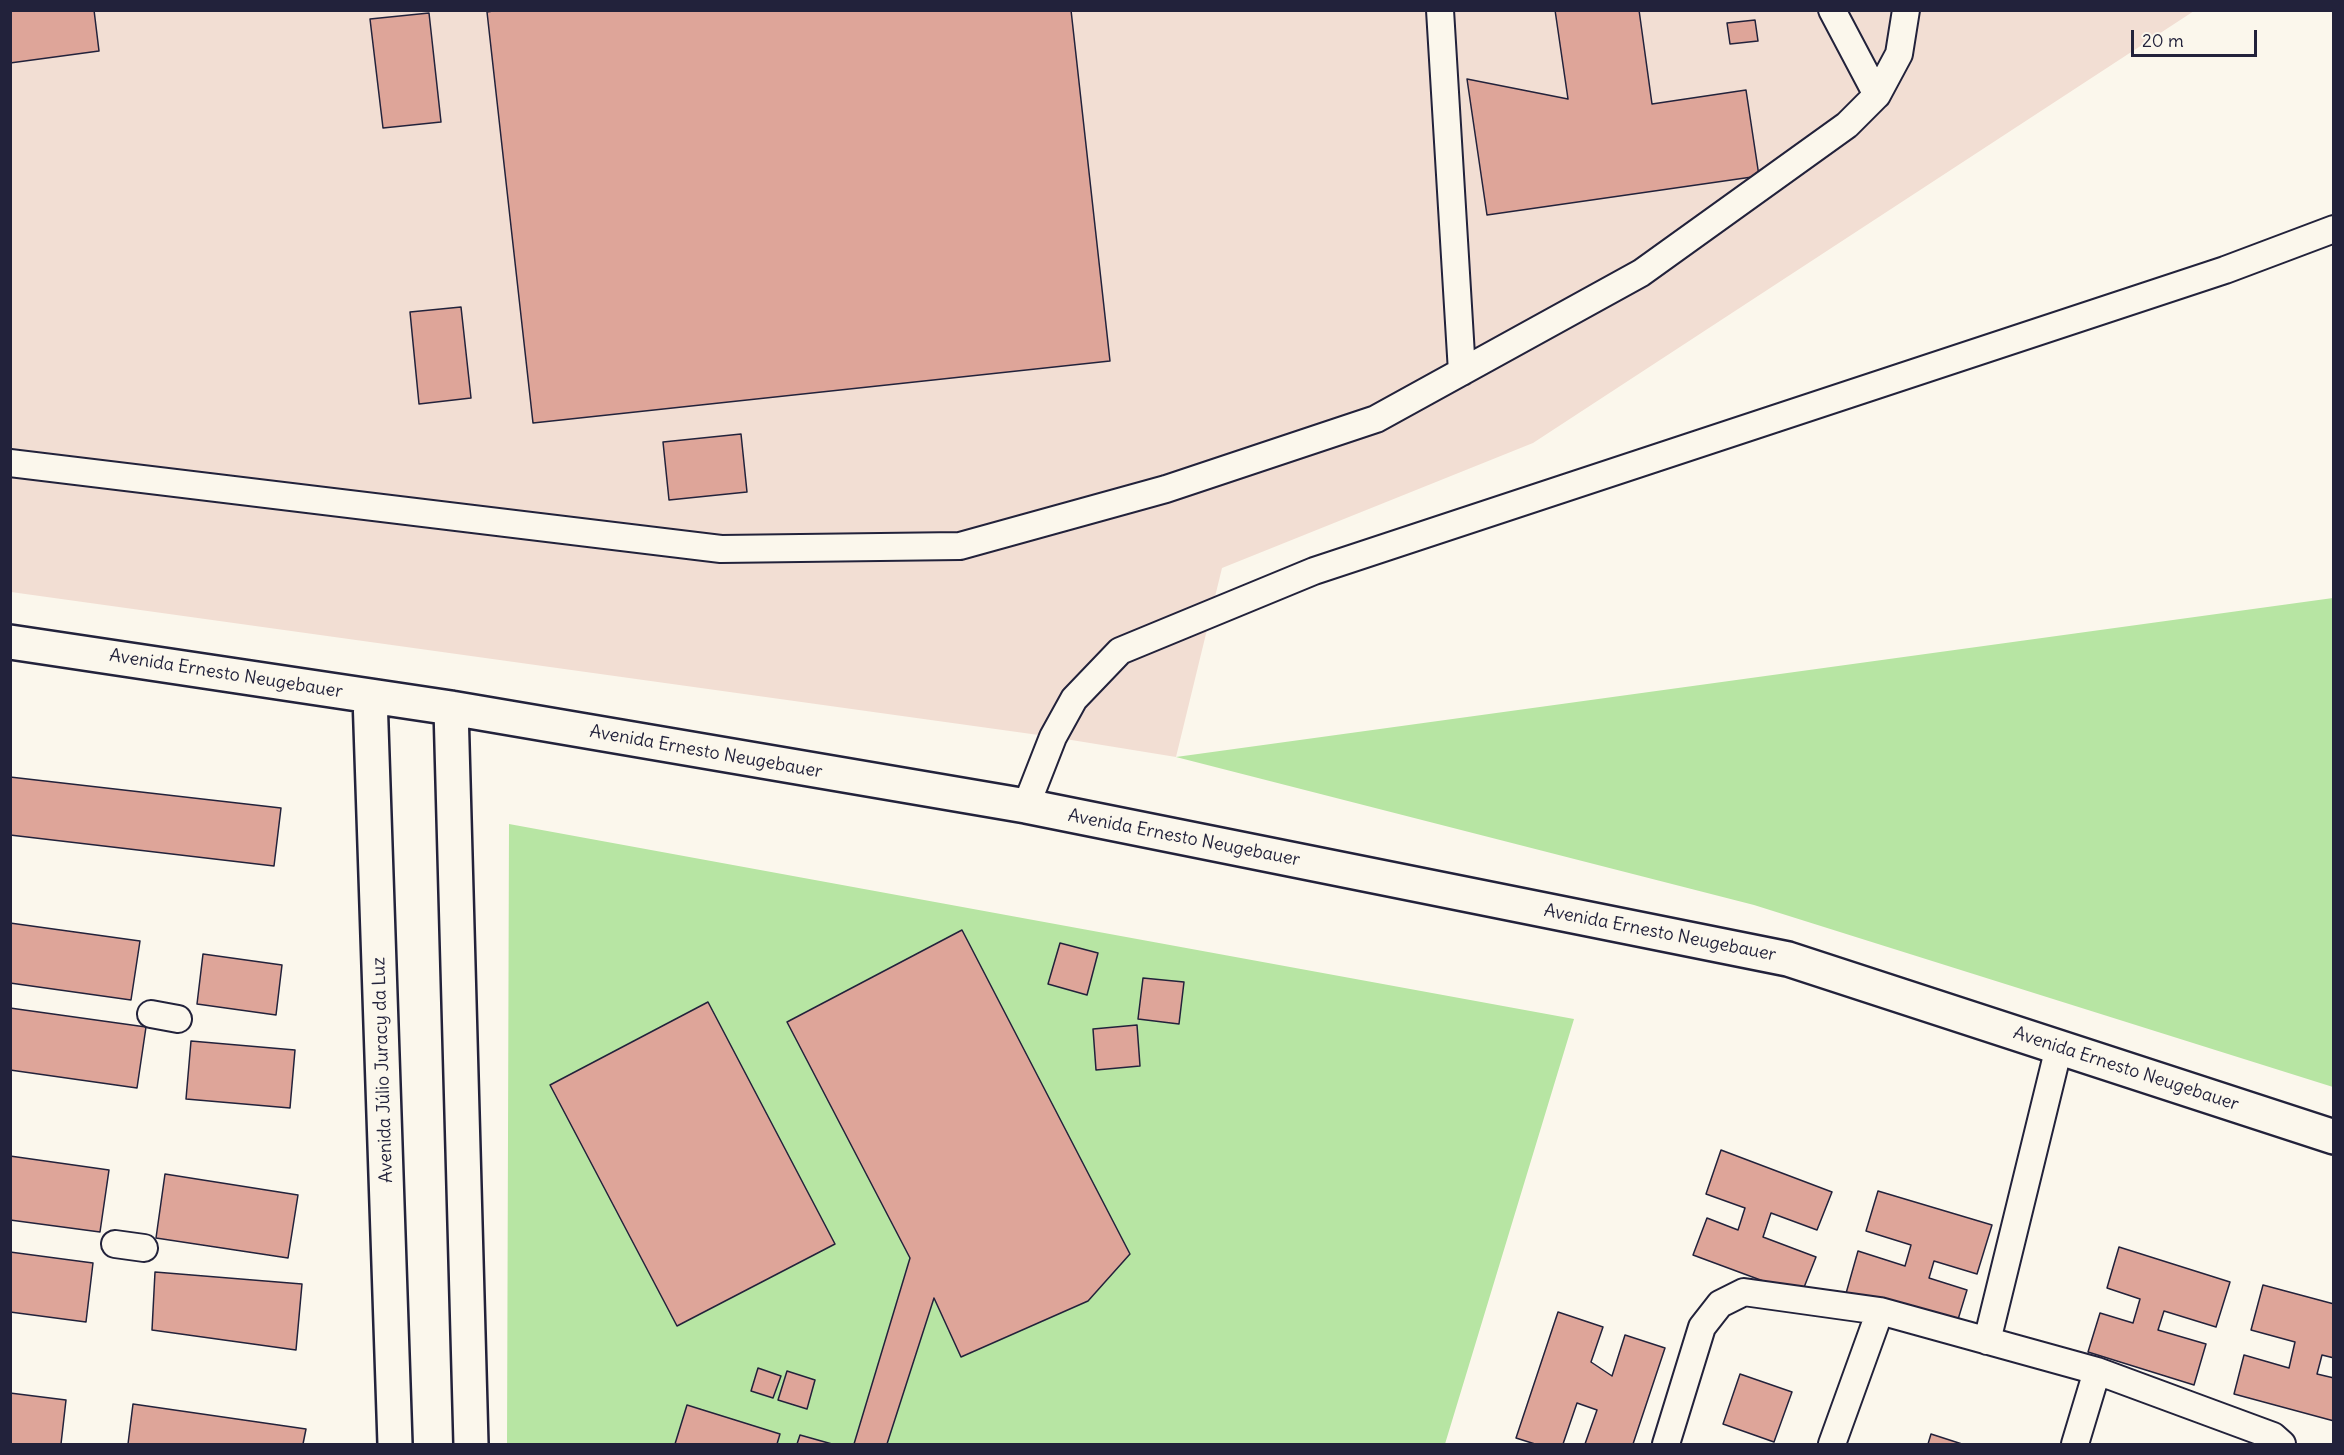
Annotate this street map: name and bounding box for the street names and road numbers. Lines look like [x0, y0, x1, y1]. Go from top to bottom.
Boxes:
street label: Avenida Ernesto Neugebauer [108, 645, 344, 703]
street label: Avenida Ernesto Neugebauer [588, 721, 824, 783]
street label: Avenida Ernesto Neugebauer [1066, 805, 1302, 871]
street label: Avenida Ernesto Neugebauer [1542, 900, 1778, 966]
street label: Avenida Júlio Juracy da Luz [368, 957, 398, 1183]
street label: Avenida Ernesto Neugebauer [2011, 1022, 2241, 1116]

